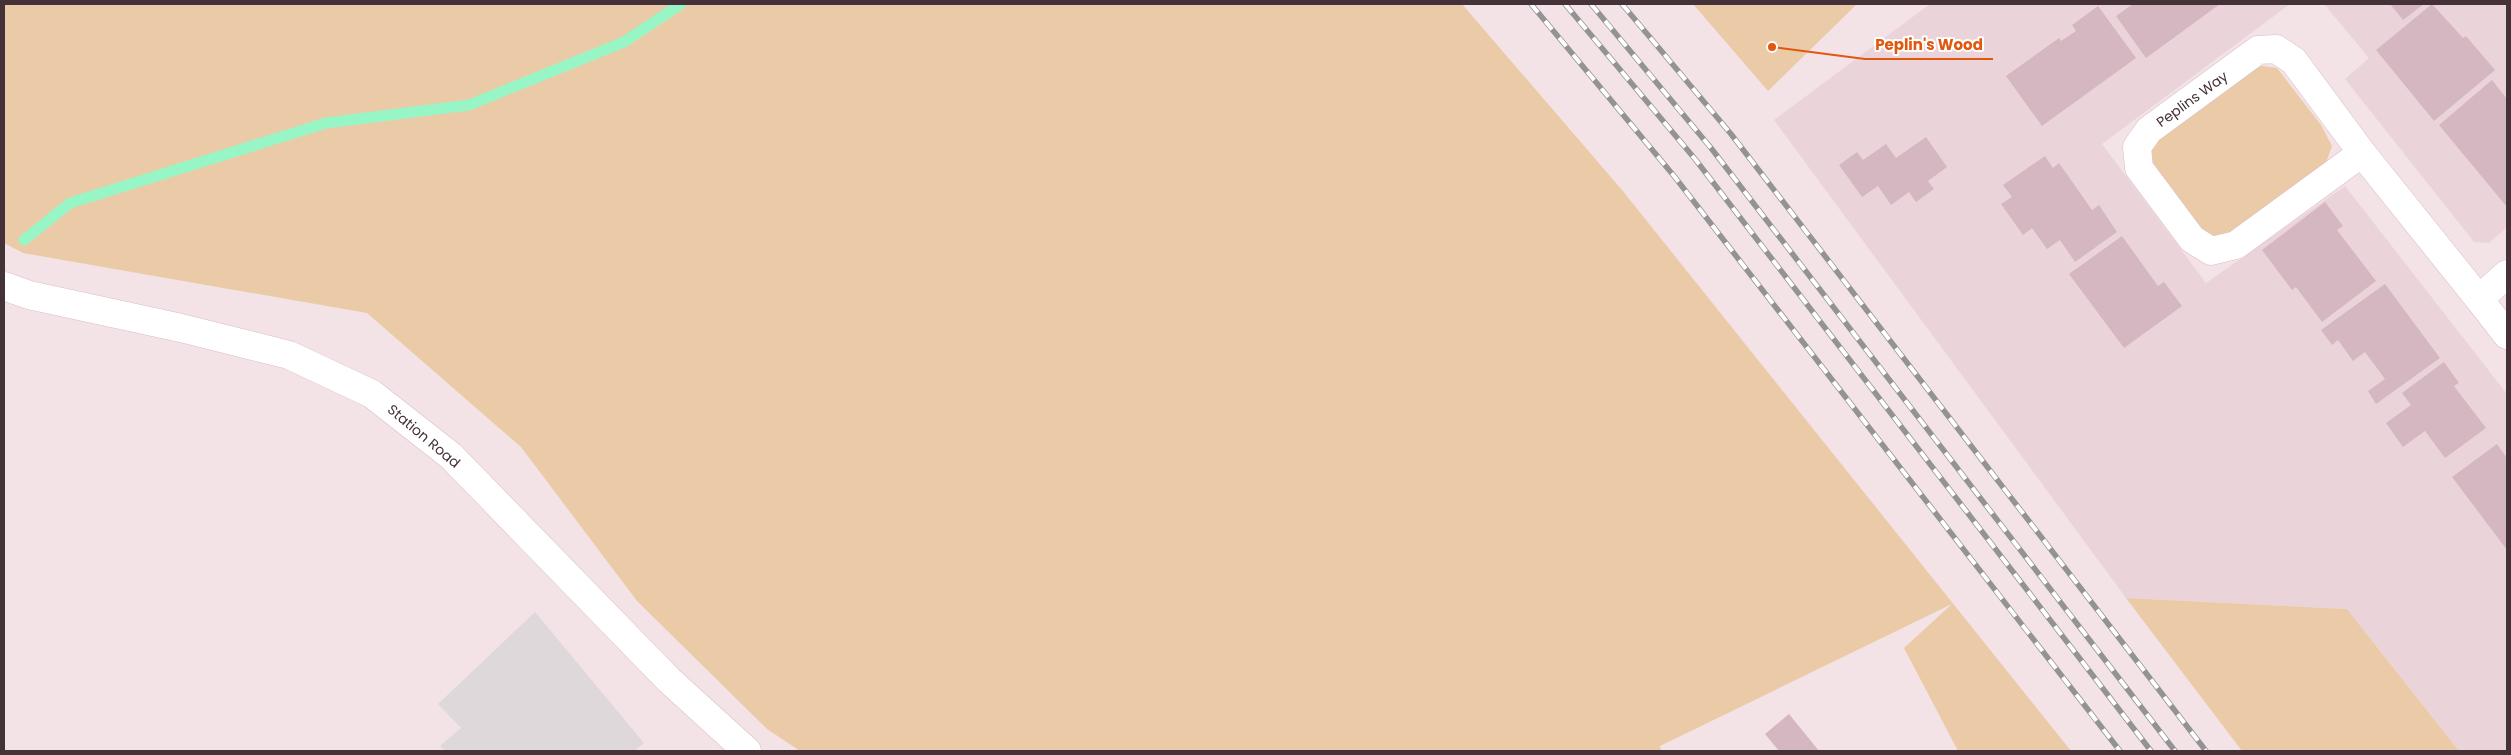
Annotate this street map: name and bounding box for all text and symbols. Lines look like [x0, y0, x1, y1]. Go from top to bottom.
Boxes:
callout: Peplin's Wood [1865, 29, 1993, 59]
text: Peplin's Wood [1875, 34, 1983, 55]
street label: Peplins Way [2152, 66, 2232, 132]
street label: Station Road [383, 400, 465, 472]

